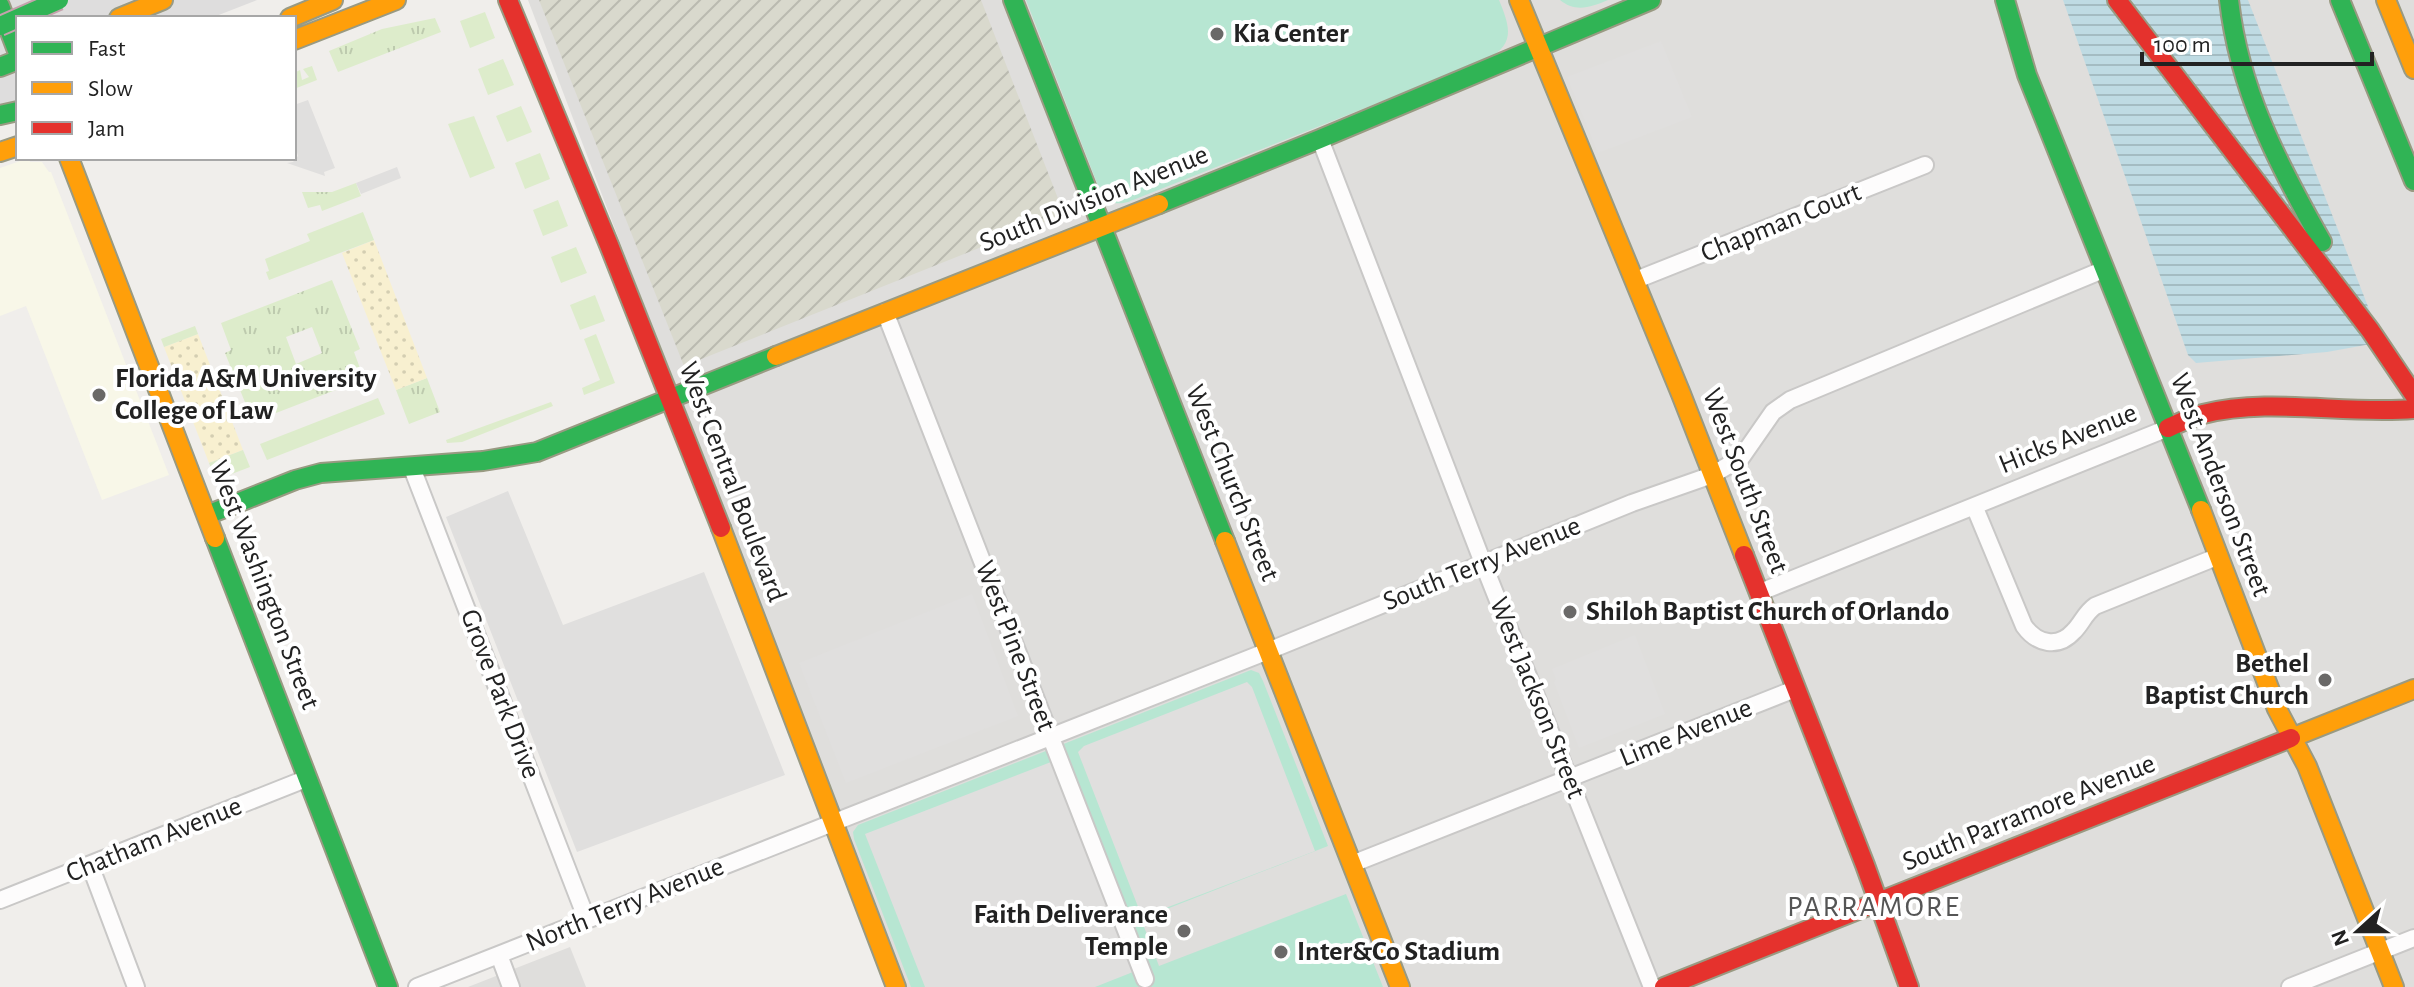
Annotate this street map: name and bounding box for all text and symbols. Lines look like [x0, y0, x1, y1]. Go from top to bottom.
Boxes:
legend [16, 16, 296, 160]
scale bar [2142, 16, 2372, 66]
place label: Kia Center [1233, 20, 1349, 48]
marker: Kia Center [1208, 25, 1226, 43]
text: 100 m [2154, 33, 2211, 57]
text: Fast [88, 37, 126, 61]
text: Slow [88, 77, 133, 101]
text: Jam [88, 117, 125, 141]
street label: South Division Avenue [976, 140, 1212, 258]
street label: Chapman Court [1697, 178, 1865, 268]
street label: West Central Boulevard [673, 358, 791, 606]
place label: Florida A&M University College of Law [115, 365, 377, 425]
street label: West Anderson Street [2165, 370, 2275, 600]
street label: West Church Street [1180, 381, 1284, 585]
street label: West South Street [1697, 385, 1793, 577]
marker: Florida A&M University College of Law [90, 386, 108, 404]
street label: Hicks Avenue [1995, 399, 2141, 479]
street label: West Washington Street [204, 457, 324, 713]
street label: South Terry Avenue [1379, 512, 1585, 616]
street label: West Pine Street [970, 557, 1060, 735]
street label: West Jackson Street [1484, 594, 1590, 803]
place label: Shiloh Baptist Church of Orlando [1586, 598, 1949, 626]
marker: Shiloh Baptist Church of Orlando [1561, 603, 1579, 621]
street label: Grove Park Drive [455, 606, 545, 782]
place label: Bethel Baptist Church [2144, 650, 2309, 710]
marker: Bethel Baptist Church [2316, 671, 2334, 689]
street label: Lime Avenue [1616, 694, 1756, 772]
street label: South Parramore Avenue [1899, 749, 2159, 877]
street label: Chatham Avenue [62, 792, 246, 888]
street label: North Terry Avenue [522, 853, 728, 957]
north arrow [2318, 891, 2398, 971]
district label: PARRAMORE [1787, 892, 1961, 922]
place label: Faith Deliverance Temple [974, 901, 1168, 961]
marker: Faith Deliverance Temple [1175, 922, 1193, 940]
text: N [2327, 927, 2353, 949]
place label: Inter&Co Stadium [1297, 938, 1500, 966]
marker: Inter&Co Stadium [1272, 943, 1290, 961]

